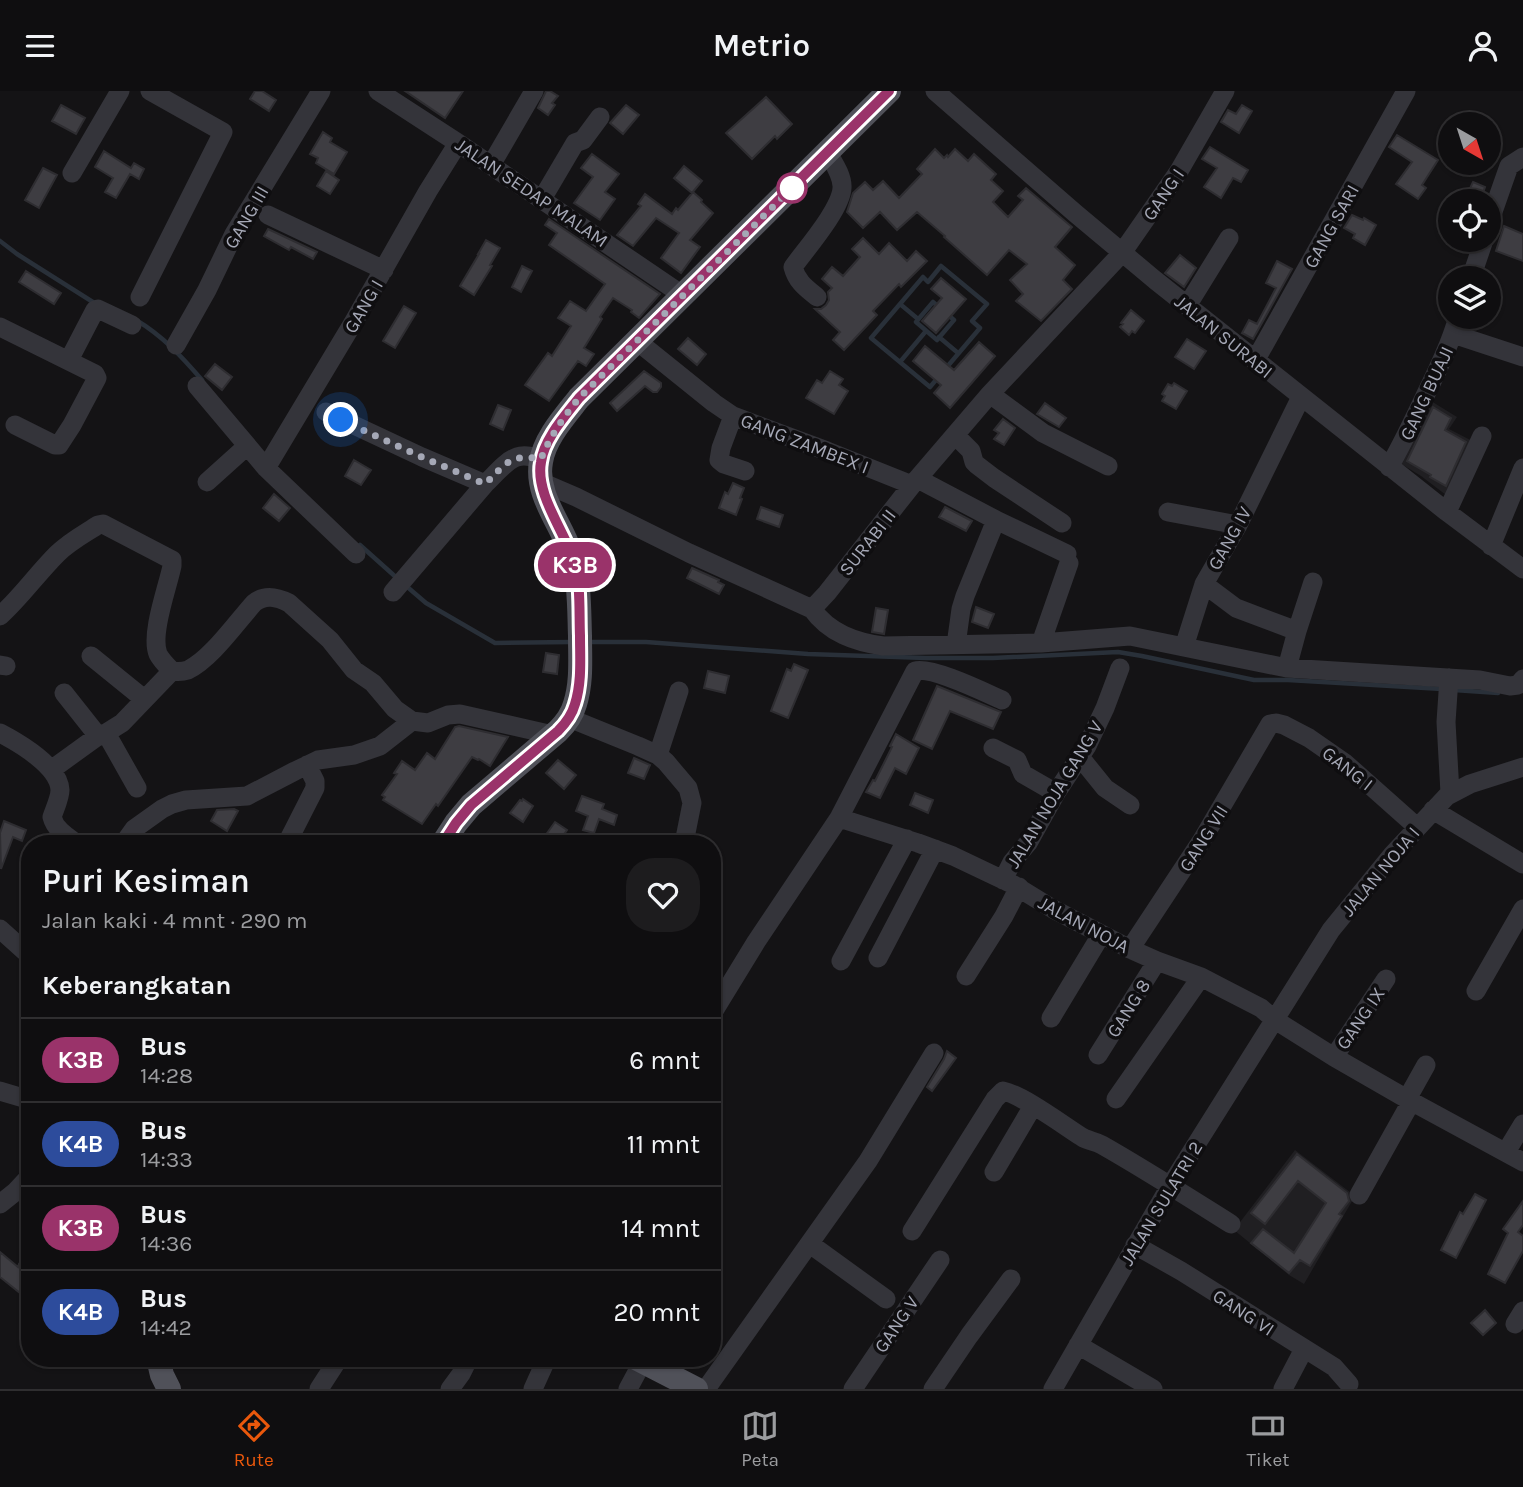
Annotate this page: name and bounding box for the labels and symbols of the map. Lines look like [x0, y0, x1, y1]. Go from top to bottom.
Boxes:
north arrow [1438, 112, 1502, 175]
street label: JALAN SEDAP MALAM [451, 134, 612, 252]
street label: GANG I [1138, 164, 1189, 225]
unlabelled marker [777, 173, 807, 203]
street label: GANG SARI [1300, 181, 1364, 272]
street label: GANG III [220, 182, 274, 253]
street label: GANG I [340, 276, 388, 337]
street label: JALAN SURABI [1170, 291, 1277, 383]
street label: GANG BUAJI [1396, 343, 1458, 444]
your location [323, 402, 358, 437]
street label: GANG ZAMBEX I [737, 409, 872, 479]
street label: GANG IV [1204, 503, 1256, 574]
street label: SURABI II [835, 505, 901, 580]
line badge: K3B [535, 542, 615, 588]
street label: JALAN NOJA GANG V [1002, 717, 1108, 872]
street label: GANG I [1318, 742, 1377, 795]
street label: GANG VII [1175, 801, 1233, 876]
street label: JALAN NOJA I [1337, 823, 1424, 921]
street label: JALAN NOJA [1034, 892, 1133, 958]
street label: GANG 8 [1102, 975, 1155, 1042]
street label: GANG IX [1332, 983, 1390, 1054]
street label: JALAN SULATRI 2 [1116, 1138, 1208, 1270]
street label: GANG VI [1209, 1285, 1278, 1341]
street label: GANG V [870, 1292, 924, 1357]

